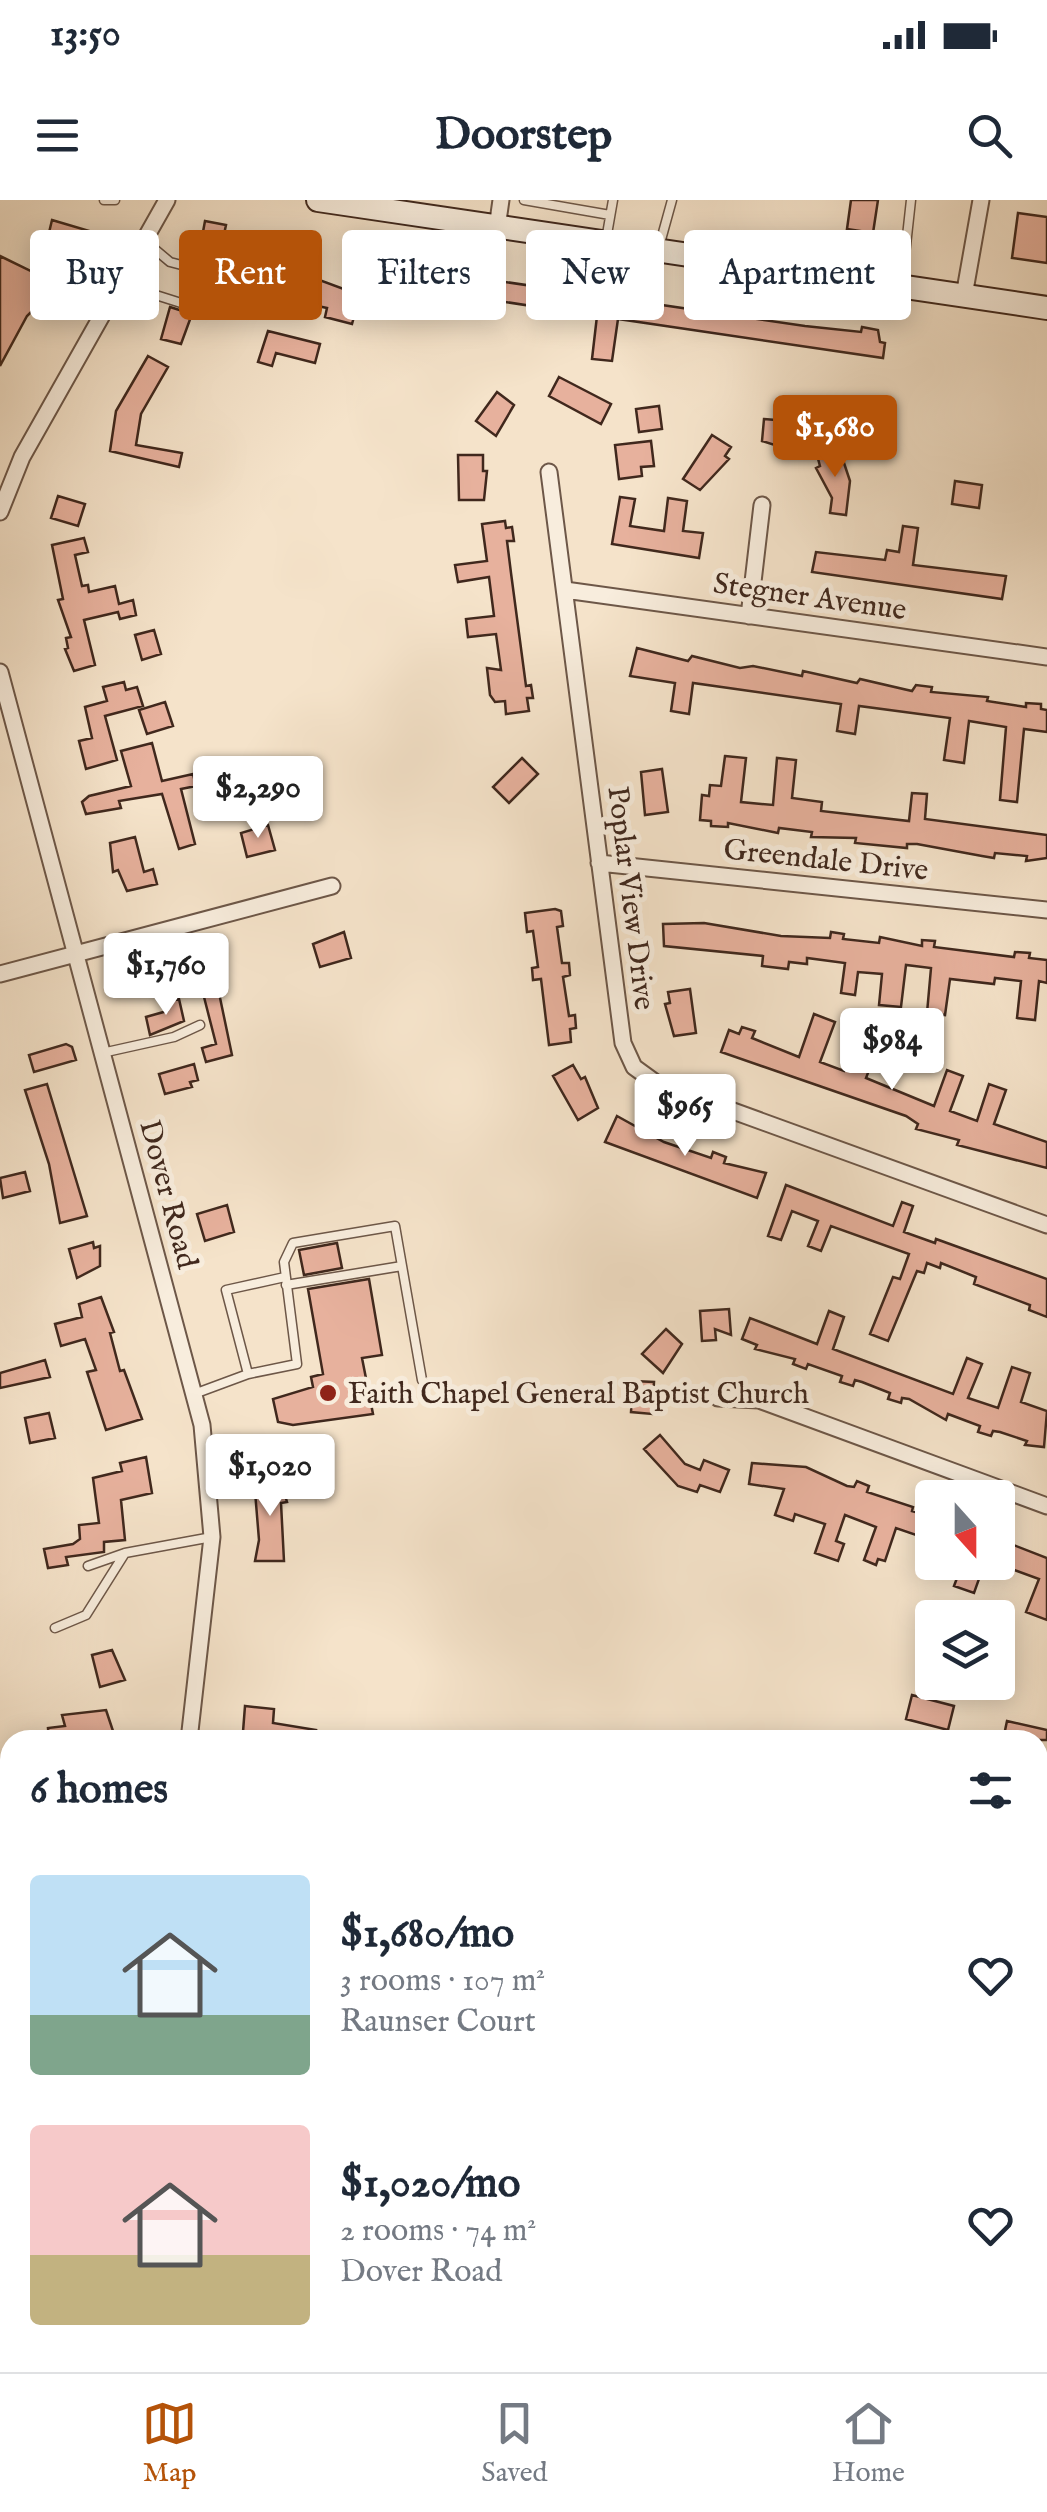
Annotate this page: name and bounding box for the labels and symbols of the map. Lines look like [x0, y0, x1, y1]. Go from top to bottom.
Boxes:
pin: $1,680 [754, 395, 916, 480]
street label: Stegner Avenue [711, 566, 909, 630]
pin: $2,290 [177, 756, 339, 841]
street label: Poplar View Drive [597, 784, 663, 1012]
street label: Greendale Drive [722, 831, 930, 891]
pin: $1,760 [85, 933, 247, 1018]
pin: $984 [833, 1008, 951, 1093]
pin: $965 [626, 1074, 744, 1159]
street label: Dover Road [129, 1116, 205, 1274]
place label: Faith Chapel General Baptist Church [348, 1376, 809, 1414]
marker: Faith Chapel General Baptist Church [317, 1382, 339, 1404]
pin: $1,020 [189, 1434, 351, 1519]
north arrow [915, 1480, 1015, 1580]

